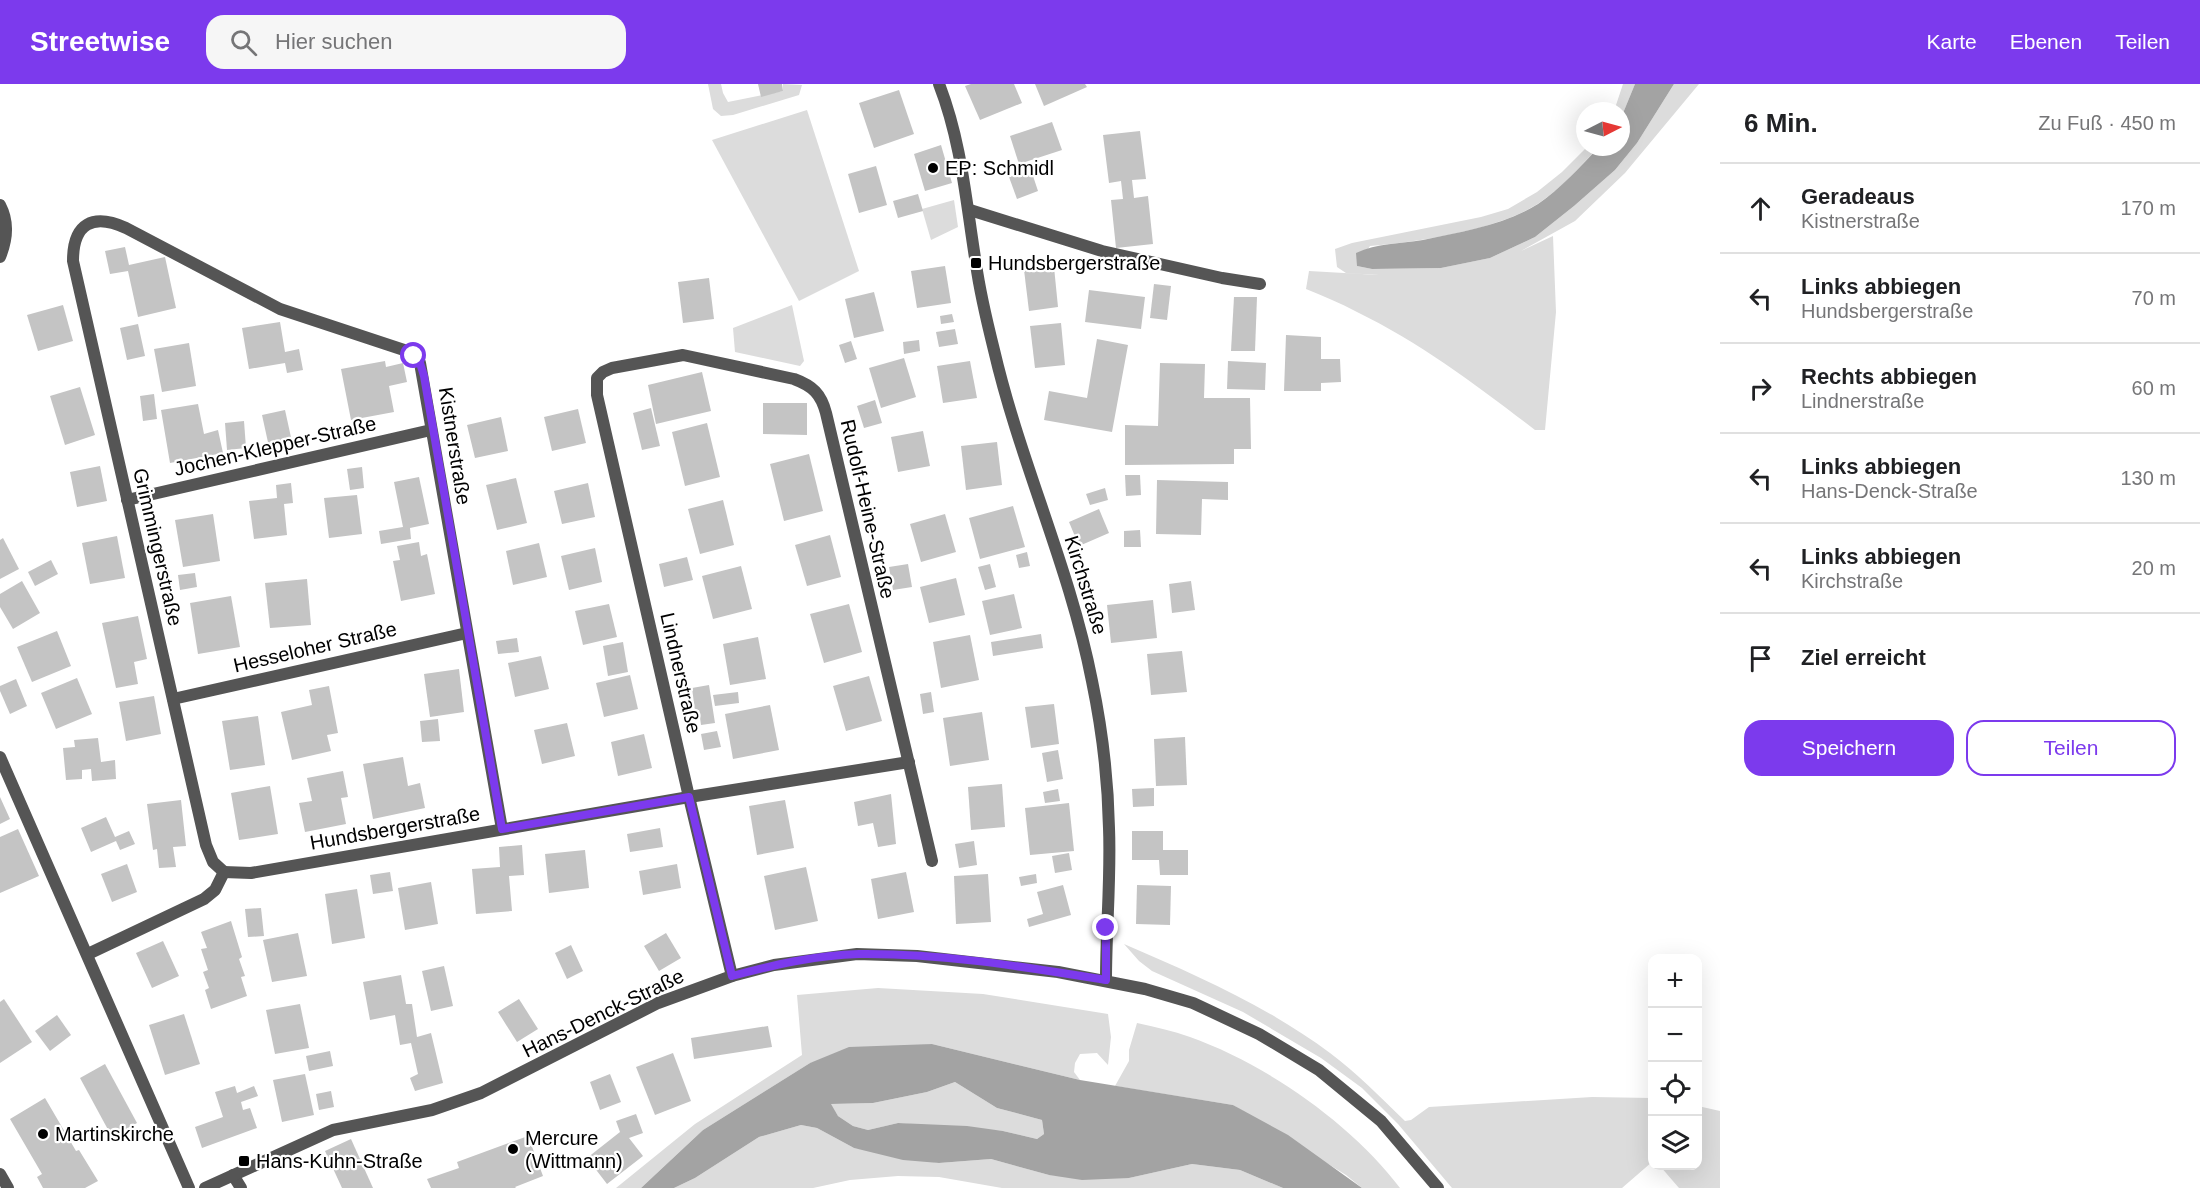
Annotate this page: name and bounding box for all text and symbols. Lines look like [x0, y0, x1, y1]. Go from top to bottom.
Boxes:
search box [206, 15, 626, 69]
text: Streetwise [30, 26, 170, 57]
icon: search [227, 26, 260, 59]
text: Hier suchen [275, 29, 392, 54]
text: Karte [1927, 30, 1977, 53]
text: Ebenen [2010, 30, 2082, 53]
text: Teilen [2115, 30, 2170, 53]
north arrow [1576, 102, 1630, 156]
text: 6 Min. [1744, 108, 1818, 138]
text: Zu Fuß · 450 m [2038, 112, 2176, 134]
place label: EP: Schmidl [945, 157, 1054, 179]
marker: EP: Schmidl [926, 161, 940, 175]
text: Geradeaus [1801, 184, 1915, 209]
icon: ahead [1744, 192, 1777, 225]
text: 170 m [2120, 197, 2176, 219]
text: Kistnerstraße [1801, 210, 1920, 232]
place label: Hundsbergerstraße [988, 252, 1160, 274]
marker: Hundsbergerstraße [969, 256, 983, 270]
text: Links abbiegen [1801, 274, 1961, 299]
icon: left [1744, 282, 1777, 315]
text: 70 m [2132, 287, 2176, 309]
text: Hundsbergerstraße [1801, 300, 1973, 322]
route start [400, 342, 426, 368]
text: Rechts abbiegen [1801, 364, 1977, 389]
icon: right [1744, 372, 1777, 405]
text: 60 m [2132, 377, 2176, 399]
street label: Kistnerstraße [435, 386, 475, 506]
text: Lindnerstraße [1801, 390, 1924, 412]
street label: Jochen-Klepper-Straße [172, 412, 378, 480]
street label: Rudolf-Heine-Straße [837, 417, 899, 601]
text: Links abbiegen [1801, 454, 1961, 479]
icon: left [1744, 462, 1777, 495]
street label: Grimmingerstraße [129, 466, 187, 628]
text: 130 m [2120, 467, 2176, 489]
text: Hans-Denck-Straße [1801, 480, 1978, 502]
street label: Kirchstraße [1061, 533, 1111, 637]
text: Links abbiegen [1801, 544, 1961, 569]
icon: left [1744, 552, 1777, 585]
text: 20 m [2132, 557, 2176, 579]
text: Kirchstraße [1801, 570, 1903, 592]
street label: Lindnerstraße [656, 610, 706, 736]
street label: Hesseloher Straße [231, 618, 399, 676]
icon: arrive [1744, 642, 1777, 675]
text: Ziel erreicht [1801, 645, 1926, 670]
button: Speichern [1744, 720, 1954, 776]
button: Teilen [1966, 720, 2176, 776]
street label: Hundsbergerstraße [308, 802, 482, 854]
route end [1092, 914, 1118, 940]
map controls [1648, 954, 1702, 1170]
button: + [1648, 954, 1702, 1008]
street label: Hans-Denck-Straße [519, 964, 687, 1062]
button: − [1648, 1008, 1702, 1062]
button: locate [1648, 1062, 1702, 1116]
button: layers [1648, 1116, 1702, 1170]
place label: Martinskirche [55, 1123, 174, 1145]
marker: Martinskirche [36, 1127, 50, 1141]
place label: Mercure (Wittmann) [525, 1127, 623, 1172]
marker: Mercure (Wittmann) [506, 1142, 520, 1156]
place label: Hans-Kuhn-Straße [256, 1150, 423, 1172]
marker: Hans-Kuhn-Straße [237, 1154, 251, 1168]

